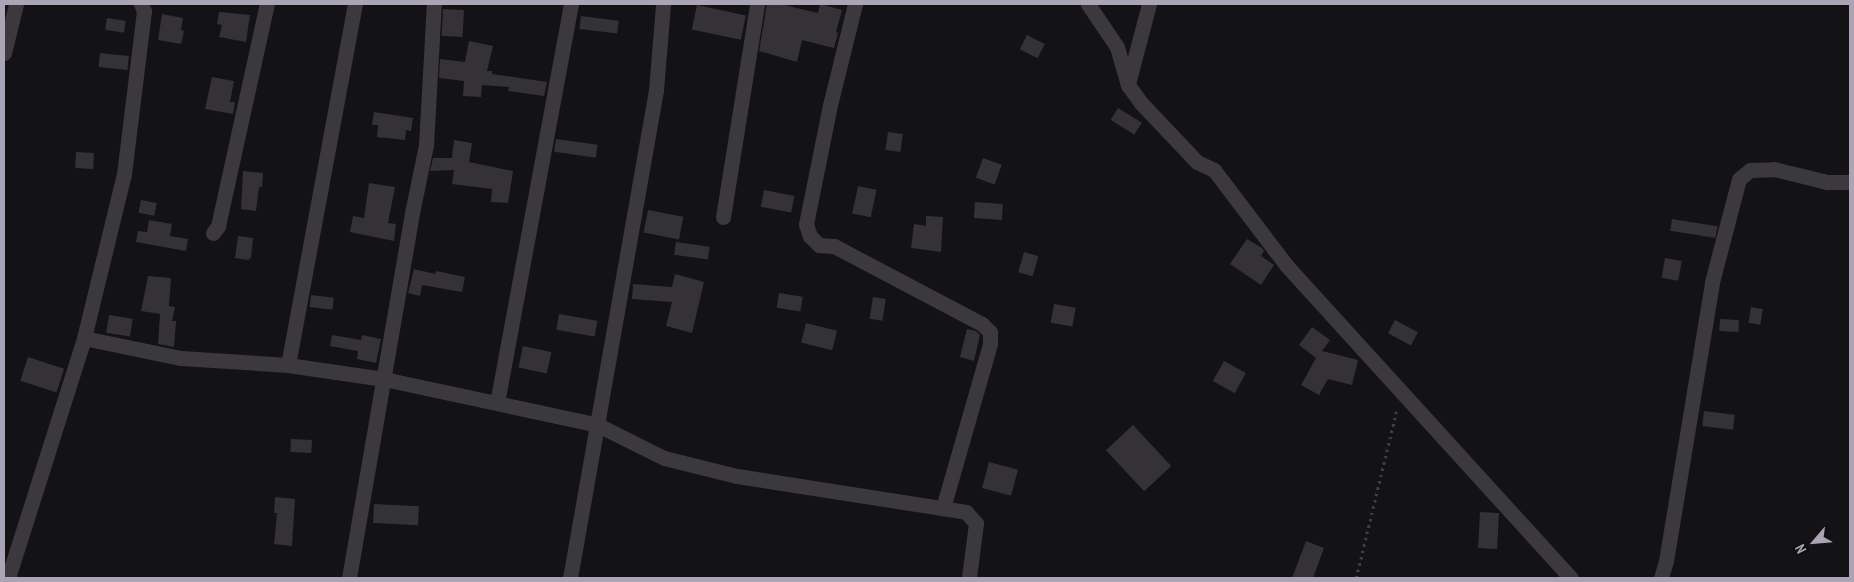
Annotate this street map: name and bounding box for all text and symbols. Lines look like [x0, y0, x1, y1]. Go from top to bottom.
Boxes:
north arrow [1789, 517, 1839, 567]
text: N [1791, 541, 1810, 556]

